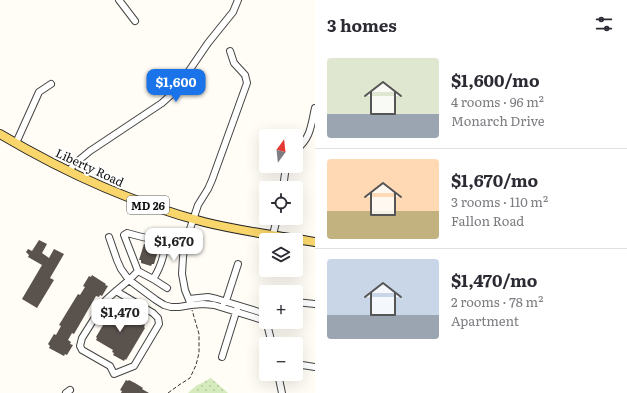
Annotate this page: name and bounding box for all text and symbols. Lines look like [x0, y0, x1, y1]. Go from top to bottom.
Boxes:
text: 3 homes [327, 12, 397, 37]
icon: filters [593, 13, 615, 35]
text: $1,600/mo [451, 67, 540, 92]
pin: $1,600 [143, 69, 209, 103]
text: $1,600 [156, 72, 196, 91]
icon: home [359, 74, 407, 122]
text: 4 rooms · 96 m² [451, 92, 544, 111]
text: Monarch Drive [451, 111, 545, 130]
north arrow [259, 129, 303, 173]
map controls [259, 129, 303, 381]
street label: Liberty Road [53, 143, 128, 191]
text: $1,670/mo [451, 167, 538, 192]
icon: home [359, 175, 407, 223]
button: locate [259, 181, 303, 225]
text: 3 rooms · 110 m² [451, 192, 548, 211]
road number: MD 26 [127, 196, 169, 214]
text: Fallon Road [451, 211, 524, 230]
pin: $1,670 [141, 228, 207, 262]
text: $1,670 [154, 231, 194, 250]
button: layers [259, 233, 303, 277]
text: $1,470/mo [451, 267, 537, 292]
icon: home [359, 275, 407, 323]
button: + [259, 285, 303, 329]
text: 2 rooms · 78 m² [451, 292, 543, 311]
pin: $1,470 [87, 299, 153, 333]
text: $1,470 [100, 302, 140, 321]
text: Apartment [451, 311, 519, 330]
button: − [259, 337, 303, 381]

